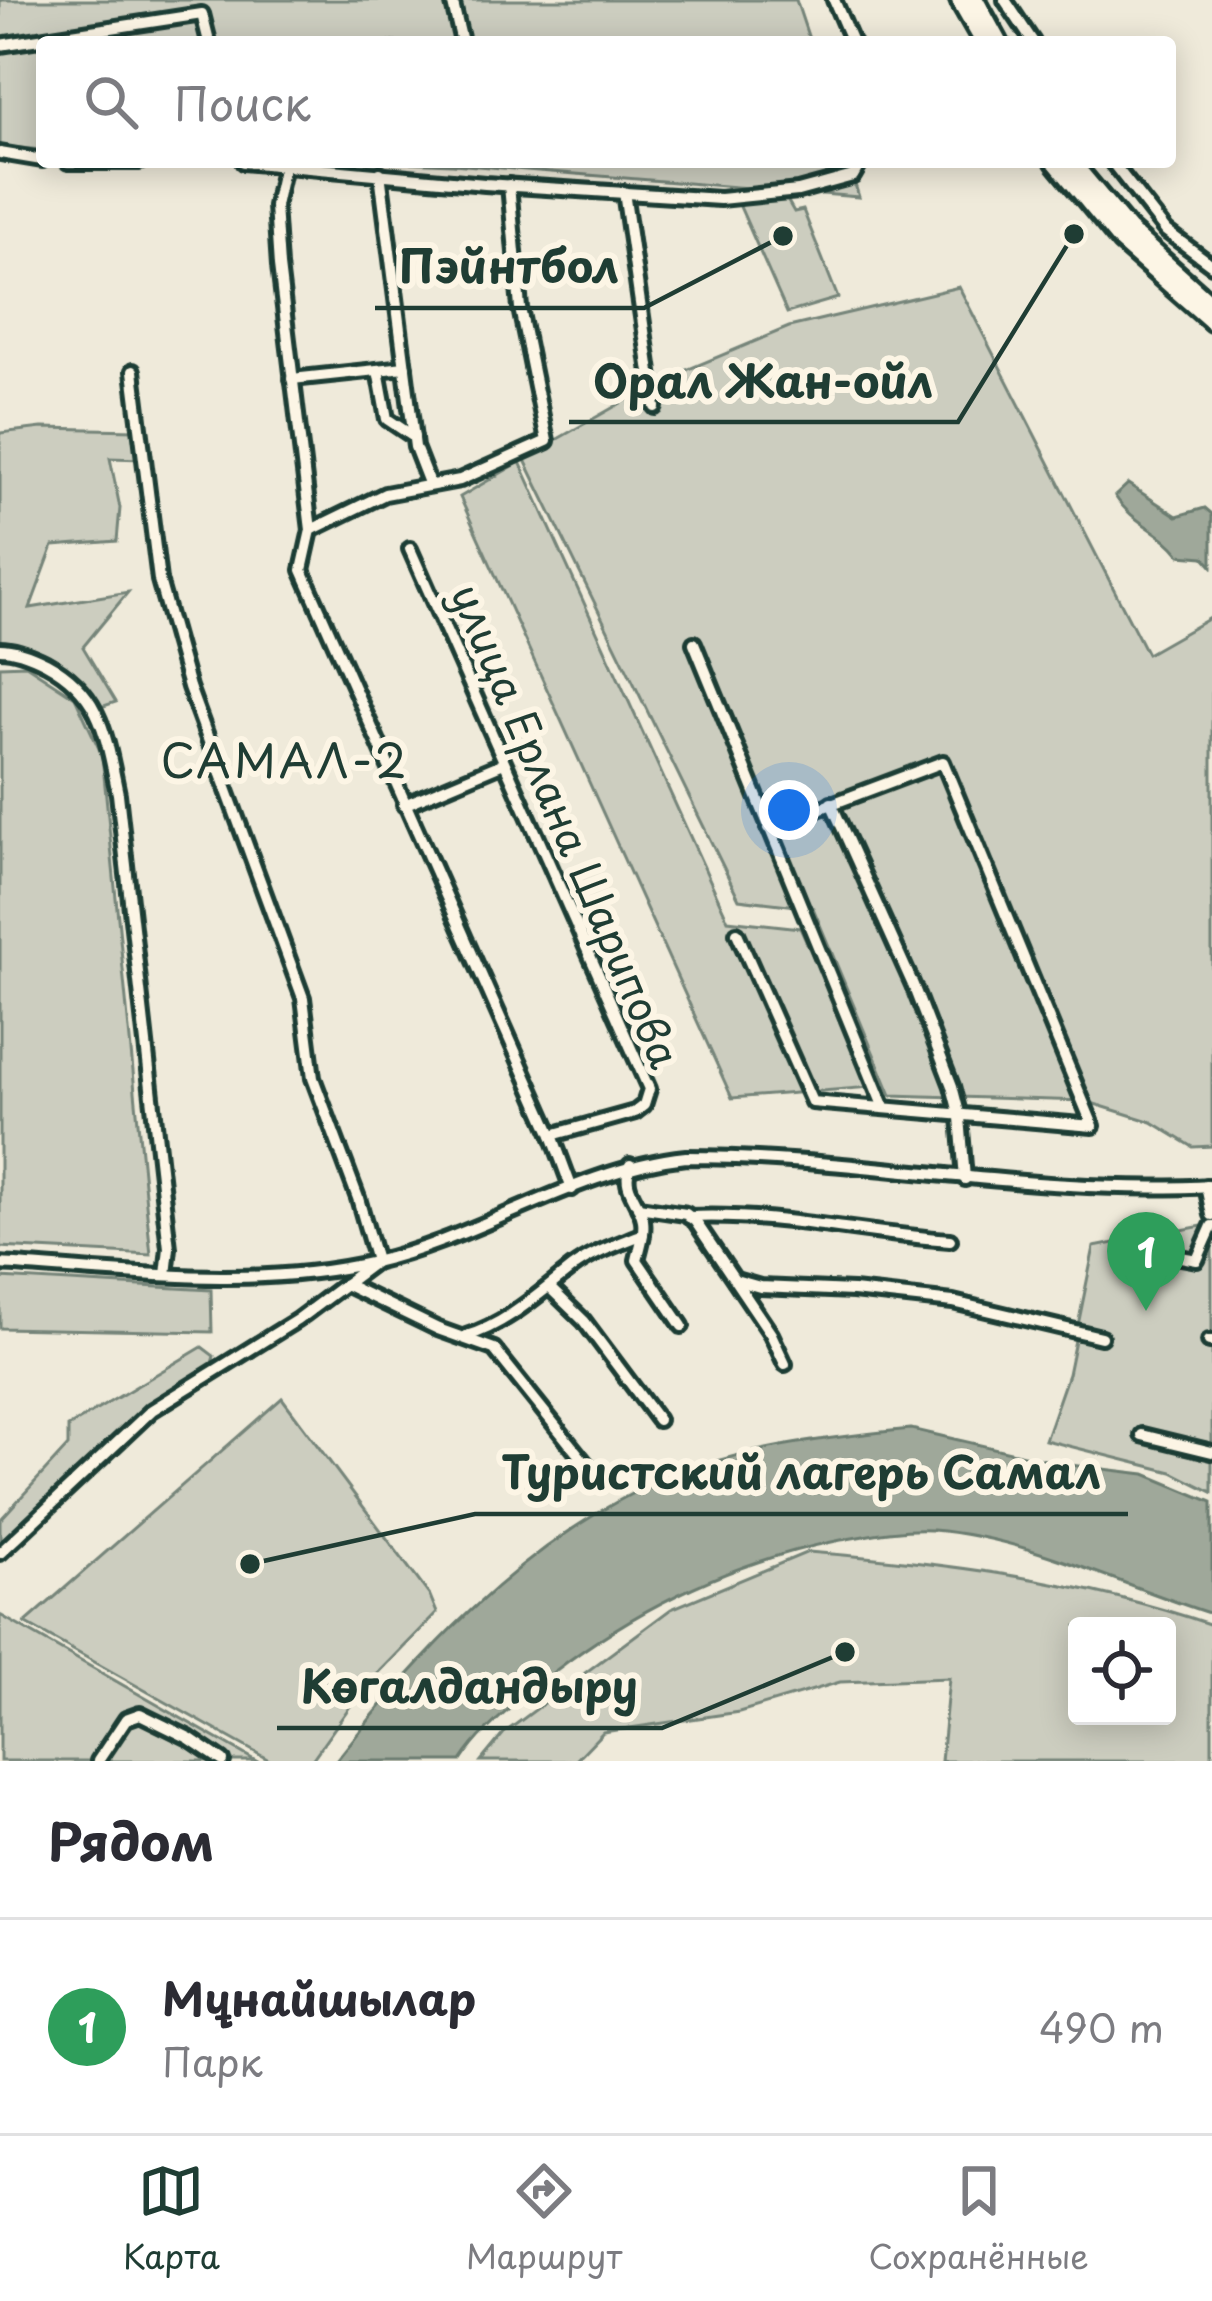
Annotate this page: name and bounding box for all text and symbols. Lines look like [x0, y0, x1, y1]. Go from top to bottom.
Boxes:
search box [36, 36, 1176, 168]
text: Поиск [174, 68, 311, 136]
icon: search [78, 69, 144, 135]
callout: Пэйнтбол [375, 227, 644, 308]
text: Пэйнтбол [399, 230, 619, 298]
callout: Орал Жан-ойл [569, 341, 958, 422]
text: Орал Жан-ойл [593, 345, 933, 413]
street label: улица Ерлана Шарипова [437, 573, 698, 1077]
district label: САМАЛ-2 [160, 725, 410, 793]
your location [759, 780, 819, 840]
pin: 1 [1107, 1212, 1185, 1311]
callout: Туристский лагерь Самал [475, 1433, 1128, 1514]
text: Туристский лагерь Самал [501, 1436, 1101, 1504]
map controls [1068, 1617, 1176, 1725]
button: locate [1068, 1617, 1176, 1725]
callout: Көгалдандыру [277, 1647, 662, 1728]
text: Көгалдандыру [300, 1650, 638, 1718]
text: Рядом [48, 1801, 214, 1878]
text: Мұнайшылар [162, 1963, 476, 2031]
text: 1 [78, 1997, 96, 2056]
text: 490 m [1039, 1997, 1164, 2056]
text: Парк [162, 2031, 263, 2090]
tab: Карта [123, 2158, 220, 2280]
tab: Маршрут [466, 2158, 622, 2280]
tab: Сохранённые [868, 2158, 1089, 2280]

